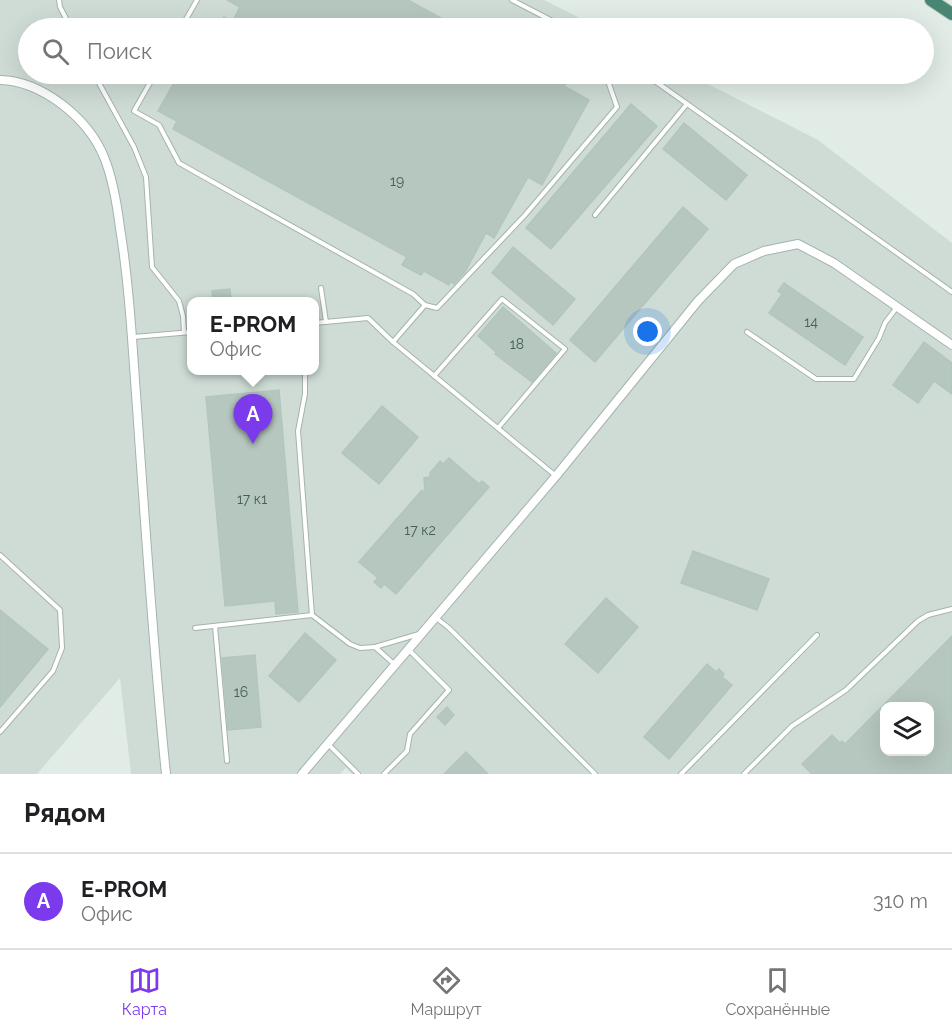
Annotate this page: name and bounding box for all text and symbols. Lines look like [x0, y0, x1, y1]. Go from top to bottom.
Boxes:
search box [18, 18, 934, 84]
icon: search [39, 35, 72, 68]
text: Поиск [87, 38, 152, 64]
house number: 19 [390, 173, 404, 189]
popup [187, 297, 319, 375]
text: E-PROM [210, 311, 296, 337]
house number: 14 [804, 314, 818, 330]
your location [633, 317, 662, 346]
house number: 18 [510, 336, 524, 352]
text: Офис [210, 337, 262, 361]
pin: A [234, 394, 272, 444]
house number: 17 к1 [237, 491, 267, 507]
house number: 17 к2 [404, 522, 436, 538]
house number: 16 [234, 684, 248, 700]
map controls [880, 702, 934, 756]
button: layers [880, 702, 934, 756]
text: Рядом [24, 798, 106, 828]
text: E-PROM [81, 876, 167, 902]
text: A [37, 889, 50, 913]
text: 310 m [873, 889, 928, 913]
text: Офис [81, 902, 133, 926]
tab: Карта [122, 964, 167, 1019]
tab: Маршрут [411, 964, 482, 1019]
tab: Сохранённые [725, 964, 830, 1019]

